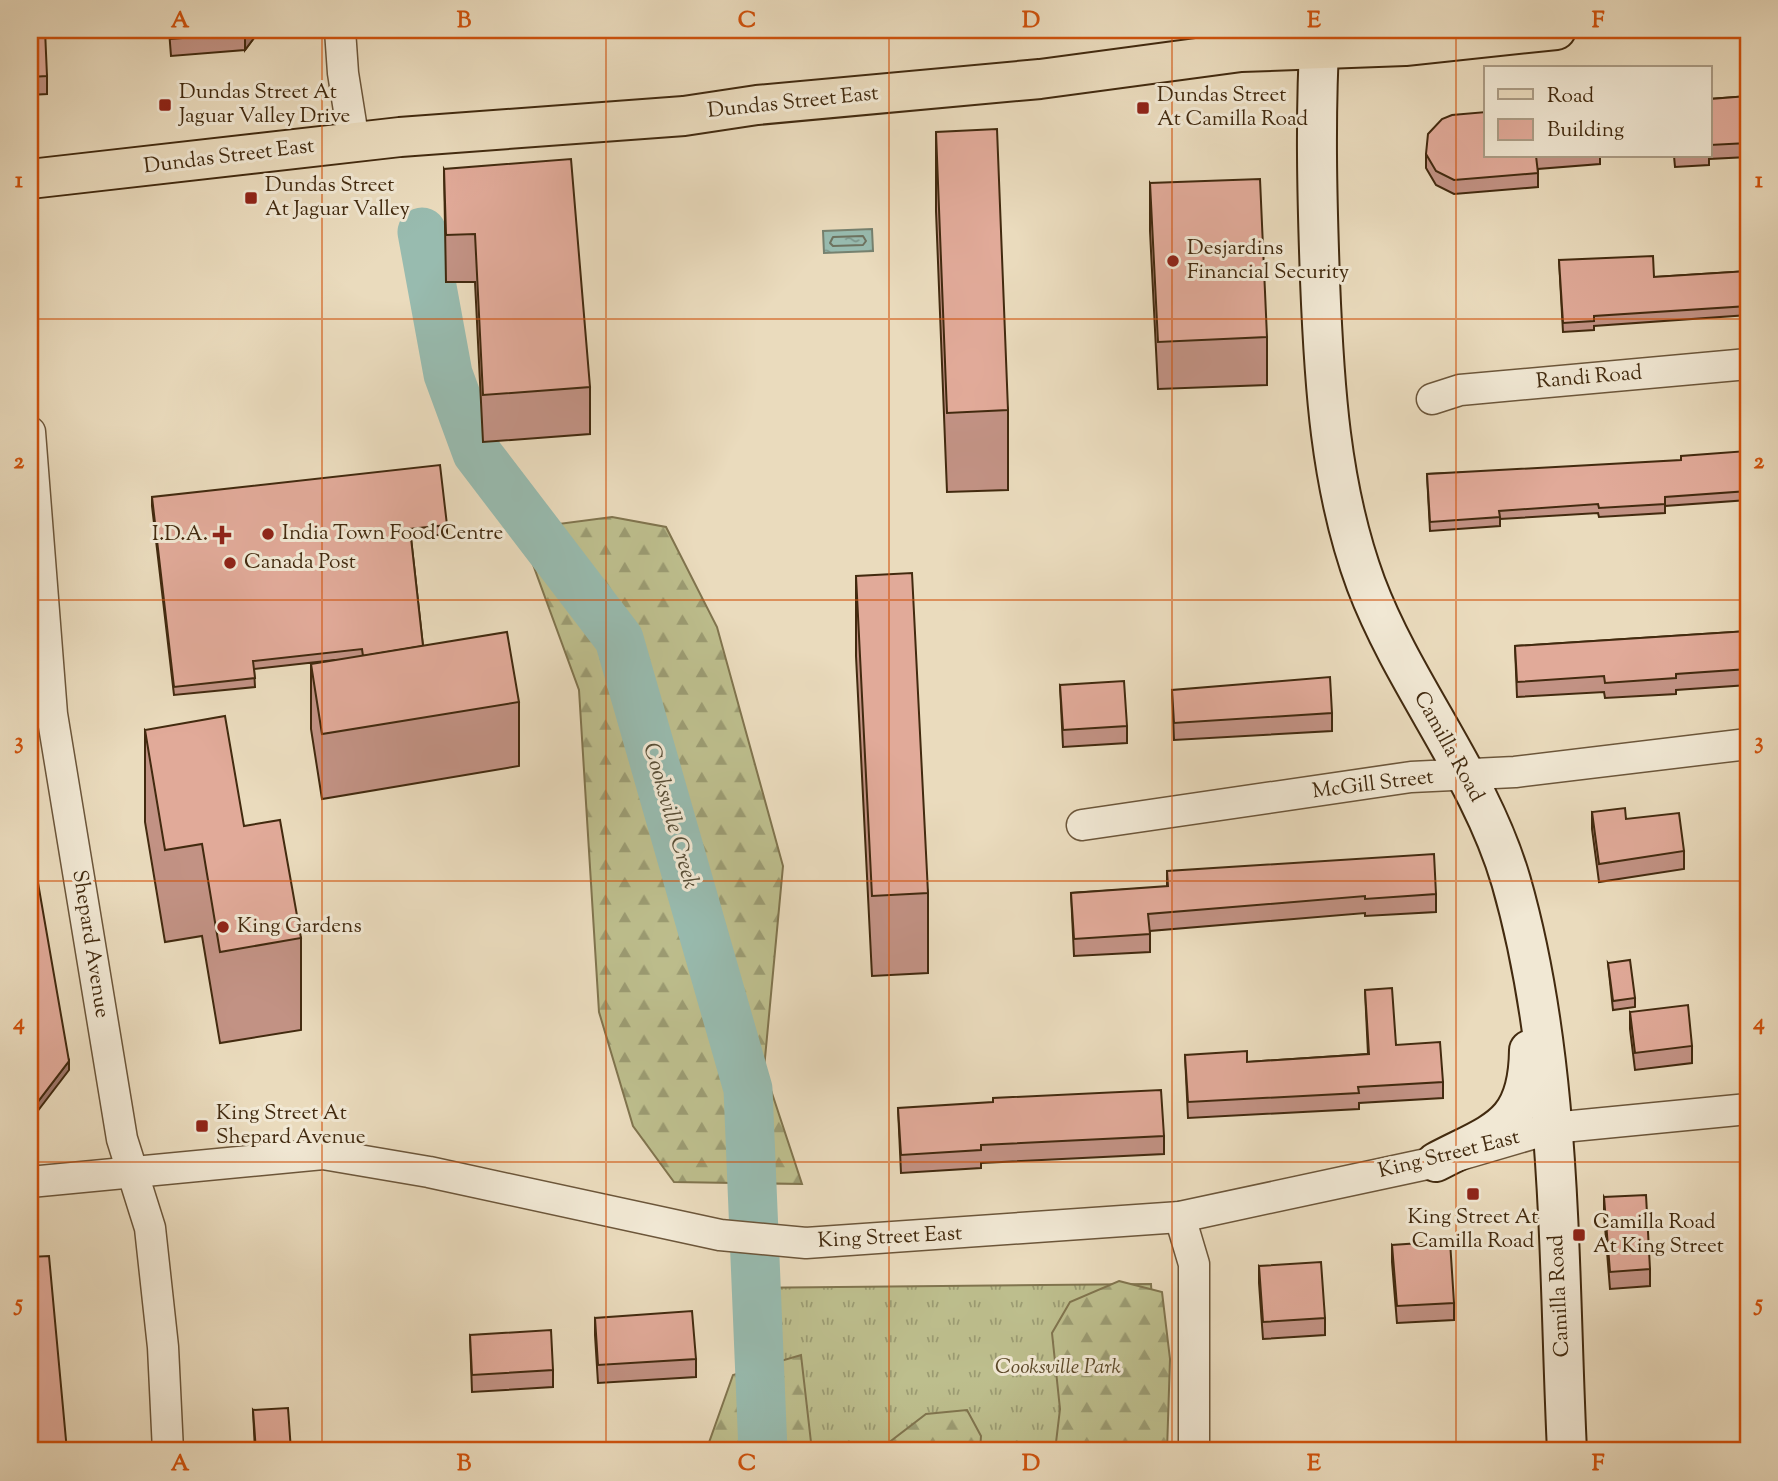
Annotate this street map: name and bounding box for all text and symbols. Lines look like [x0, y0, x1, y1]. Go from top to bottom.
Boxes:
text: A [171, 5, 190, 38]
text: B [457, 5, 472, 38]
text: C [738, 5, 756, 38]
text: D [1022, 5, 1040, 38]
text: E [1307, 5, 1321, 38]
text: F [1592, 5, 1605, 38]
legend [1484, 66, 1712, 158]
place label: Dundas Street At Jaguar Valley Drive [178, 78, 350, 132]
street label: Dundas Street East [706, 79, 880, 127]
place label: Dundas Street At Camilla Road [1157, 81, 1308, 135]
text: Road [1547, 82, 1594, 112]
marker: Dundas Street At Jaguar Valley Drive [157, 97, 173, 113]
marker: Dundas Street At Camilla Road [1135, 100, 1151, 116]
text: Building [1547, 116, 1624, 146]
street label: Dundas Street East [142, 132, 316, 182]
text: 1 [15, 165, 23, 198]
text: 1 [1755, 165, 1763, 198]
place label: Dundas Street At Jaguar Valley [265, 171, 410, 225]
marker: Dundas Street At Jaguar Valley [243, 190, 259, 206]
place label: Desjardins Financial Security [1187, 234, 1350, 288]
marker: Desjardins Financial Security [1165, 253, 1181, 269]
street label: Randi Road [1535, 358, 1643, 398]
text: 2 [14, 446, 25, 479]
text: 2 [1754, 446, 1765, 479]
place label: India Town Food Centre [282, 519, 503, 549]
place label: I.D.A. [152, 520, 208, 550]
marker: India Town Food Centre [260, 526, 276, 542]
marker: I.D.A. [214, 527, 230, 543]
place label: Canada Post [244, 548, 356, 578]
marker: Canada Post [222, 555, 238, 571]
street label: Camilla Road [1405, 686, 1491, 808]
text: 3 [14, 726, 24, 759]
text: 3 [1754, 726, 1764, 759]
water label: Cooksville Creek [633, 739, 707, 893]
street label: McGill Street [1311, 763, 1435, 807]
street label: Shepard Avenue [63, 868, 117, 1020]
place label: King Gardens [237, 912, 362, 942]
marker: King Gardens [215, 919, 231, 935]
text: 4 [12, 1007, 25, 1040]
text: 4 [1752, 1007, 1765, 1040]
place label: King Street At Shepard Avenue [216, 1099, 366, 1153]
marker: King Street At Shepard Avenue [194, 1118, 210, 1134]
street label: King Street East [1375, 1123, 1523, 1187]
marker: King Street At Camilla Road [1465, 1186, 1481, 1202]
place label: King Street At Camilla Road [1408, 1203, 1538, 1257]
place label: Camilla Road At King Street [1593, 1208, 1724, 1262]
street label: King Street East [817, 1219, 963, 1257]
marker: Camilla Road At King Street [1571, 1227, 1587, 1243]
street label: Camilla Road [1542, 1234, 1578, 1358]
text: 5 [13, 1288, 23, 1321]
text: 5 [1753, 1288, 1763, 1321]
park label: Cooksville Park [995, 1353, 1121, 1383]
text: A [171, 1448, 190, 1481]
text: B [457, 1448, 472, 1481]
text: C [738, 1448, 756, 1481]
text: D [1022, 1448, 1040, 1481]
text: E [1307, 1448, 1321, 1481]
text: F [1592, 1448, 1605, 1481]

